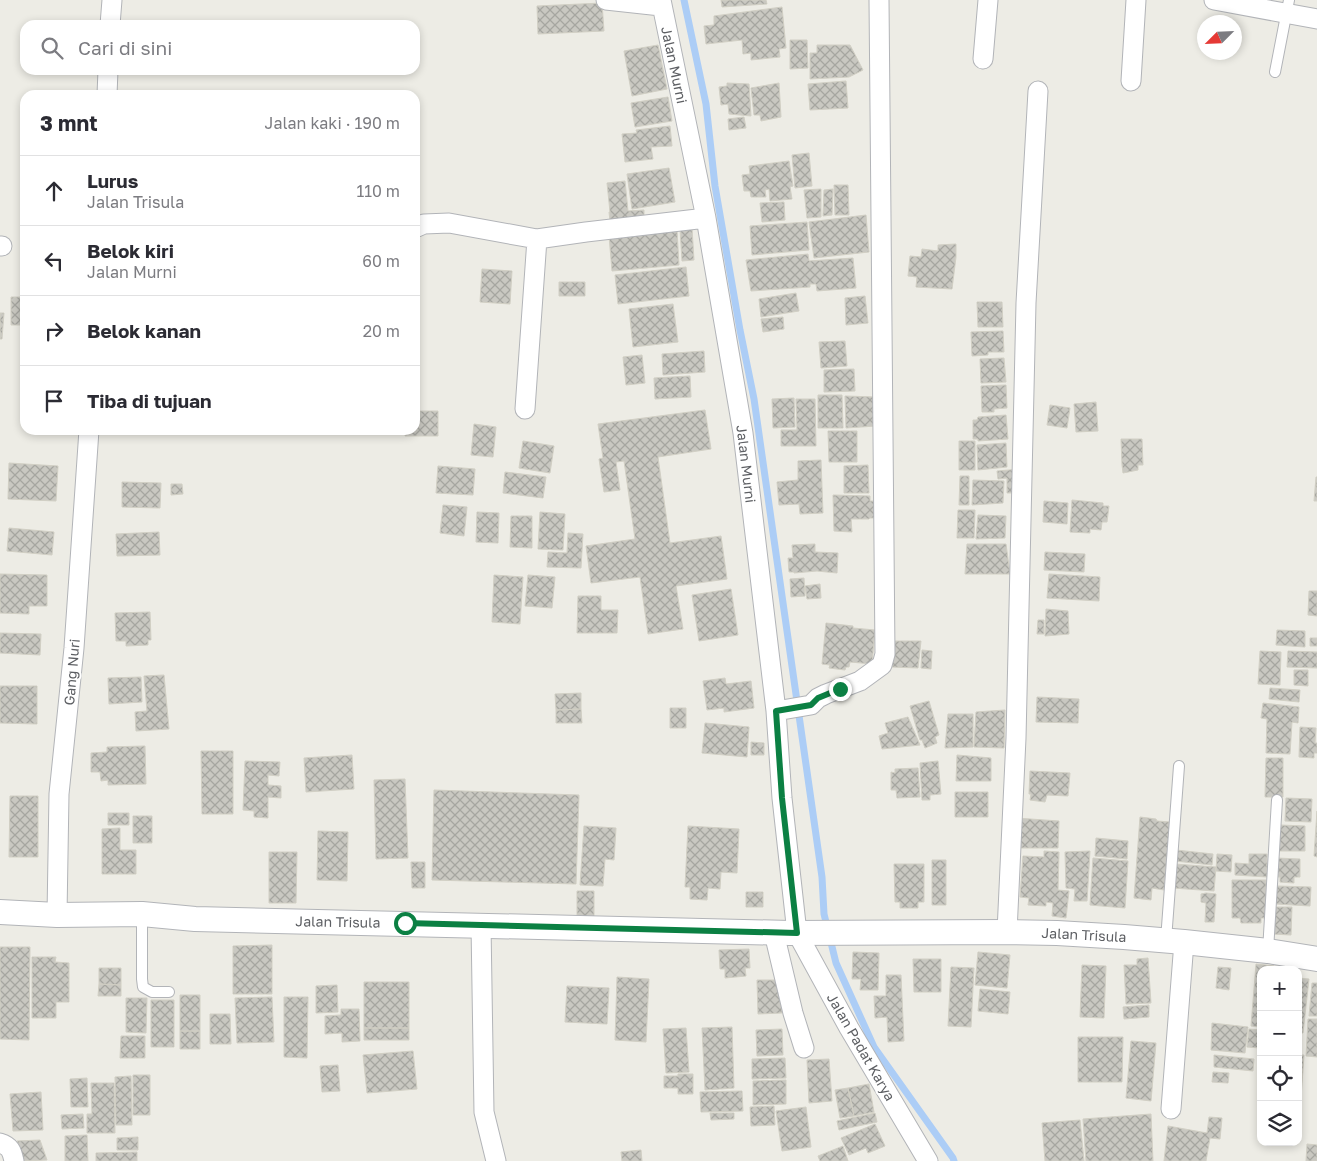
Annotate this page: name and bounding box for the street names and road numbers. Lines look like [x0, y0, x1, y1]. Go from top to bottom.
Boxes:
street label: Jalan Murni [658, 25, 691, 105]
street label: Jalan Murni [733, 424, 760, 504]
street label: Gang Nuri [60, 638, 83, 706]
street label: Jalan Trisula [295, 912, 381, 931]
street label: Jalan Trisula [1041, 924, 1127, 945]
street label: Jalan Padat Karya [824, 990, 899, 1104]

